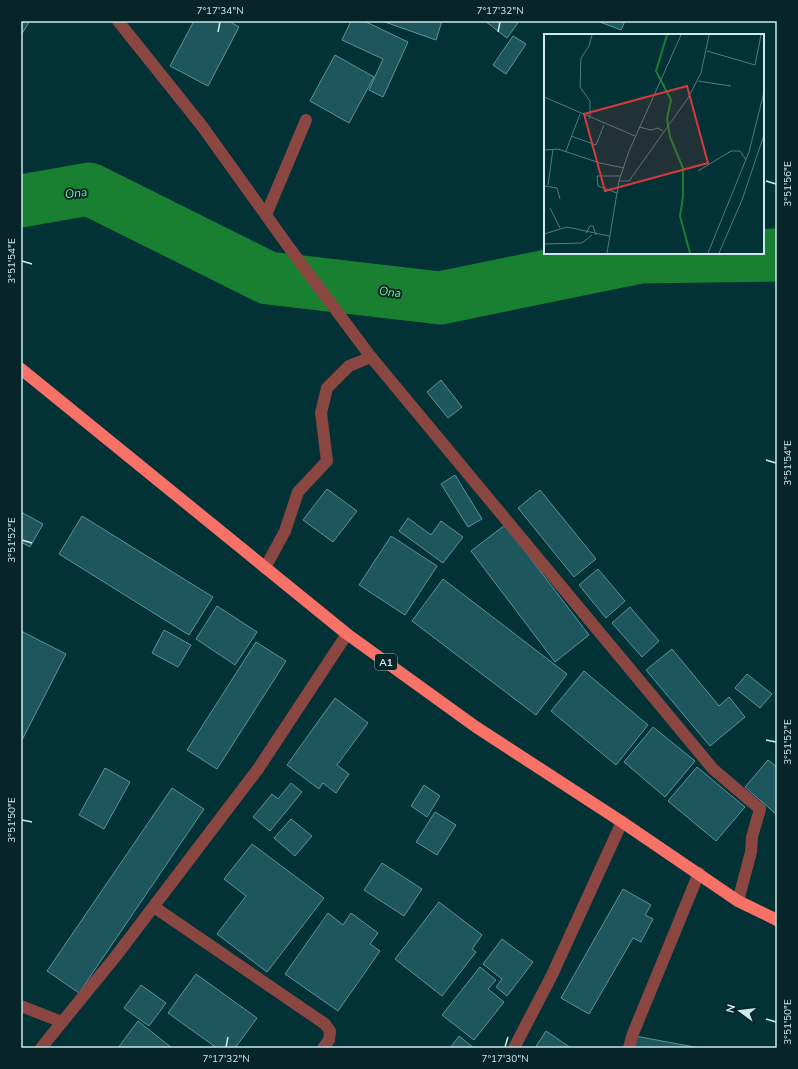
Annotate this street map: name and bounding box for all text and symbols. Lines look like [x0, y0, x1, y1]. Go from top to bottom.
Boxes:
text: 7°17'34"N [196, 4, 244, 18]
text: 7°17'32"N [476, 4, 524, 18]
inset map [544, 34, 764, 254]
text: 3°51'56"E [781, 161, 795, 207]
water label: Ona [64, 184, 88, 202]
text: 3°51'54"E [5, 238, 19, 284]
water label: Ona [378, 283, 402, 301]
text: 3°51'54"E [781, 440, 795, 486]
text: 3°51'52"E [5, 517, 19, 563]
road number: A1 [375, 654, 397, 670]
text: 3°51'52"E [781, 719, 795, 765]
text: 3°51'50"E [5, 797, 19, 843]
north arrow [720, 991, 760, 1031]
text: 3°51'50"E [781, 999, 795, 1045]
text: N [723, 1003, 739, 1014]
text: 7°17'32"N [202, 1052, 250, 1066]
text: 7°17'30"N [481, 1052, 529, 1066]

